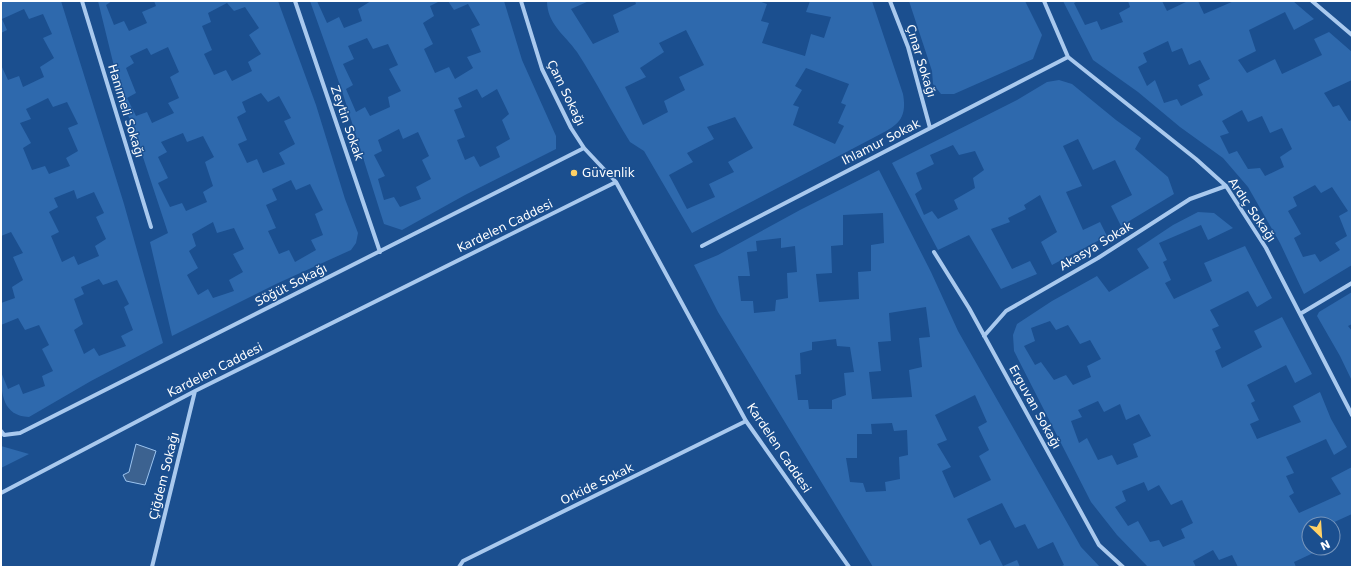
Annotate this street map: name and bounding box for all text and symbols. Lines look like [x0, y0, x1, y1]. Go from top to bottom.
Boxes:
street label: Çınar Sokağı [903, 23, 939, 99]
street label: Çam Sokağı [544, 58, 588, 128]
street label: Hanımeli Sokağı [105, 63, 147, 159]
street label: Zeytin Sokak [328, 84, 366, 162]
street label: Ihlamur Sokak [840, 116, 922, 168]
place label: Güvenlik [582, 166, 635, 180]
marker: Güvenlik [569, 168, 579, 178]
street label: Ardıç Sokağı [1225, 175, 1279, 245]
street label: Kardelen Caddesi [455, 197, 555, 255]
street label: Akasya Sokak [1057, 219, 1135, 273]
street label: Söğüt Sokağı [253, 261, 329, 309]
street label: Kardelen Caddesi [165, 340, 265, 400]
street label: Erguvan Sokağı [1006, 363, 1064, 451]
street label: Kardelen Caddesi [744, 401, 814, 495]
street label: Çiğdem Sokağı [146, 431, 182, 521]
street label: Orkide Sokak [558, 460, 636, 508]
north arrow [1301, 516, 1341, 556]
text: N [1318, 537, 1332, 552]

